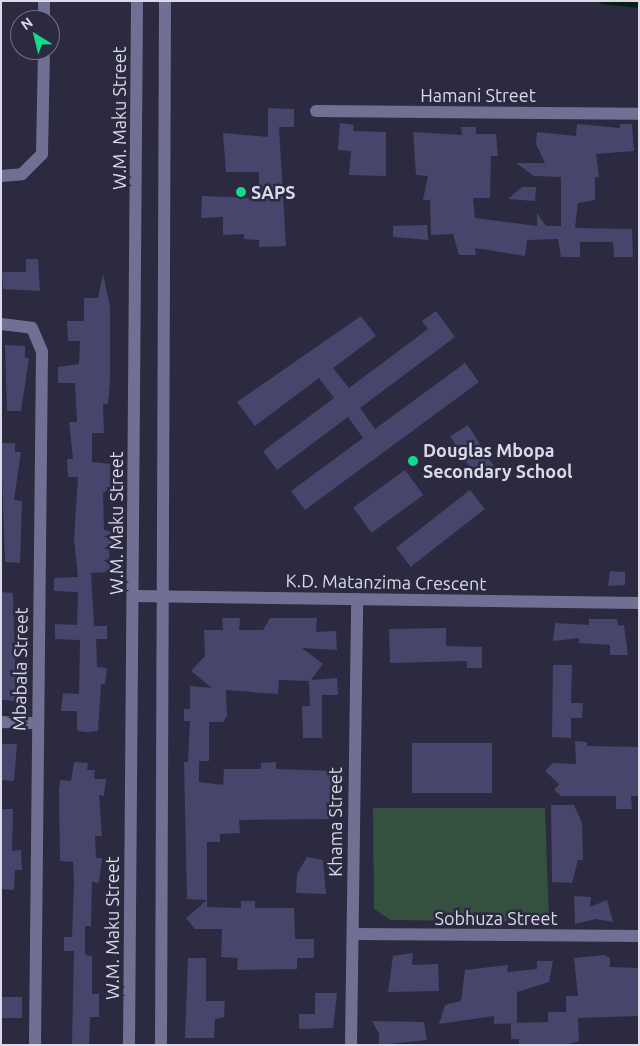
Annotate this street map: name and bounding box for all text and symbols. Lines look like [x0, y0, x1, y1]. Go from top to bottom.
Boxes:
north arrow [10, 10, 60, 60]
text: N [18, 14, 36, 33]
street label: W.M. Maku Street [108, 46, 130, 190]
street label: Hamani Street [420, 84, 536, 106]
place label: SAPS [251, 181, 295, 203]
marker: SAPS [235, 186, 247, 198]
place label: Douglas Mbopa Secondary School [423, 440, 572, 482]
street label: W.M. Maku Street [105, 451, 127, 595]
marker: Douglas Mbopa Secondary School [407, 455, 419, 467]
street label: K.D. Matanzima Crescent [285, 569, 487, 595]
street label: Mbabala Street [8, 607, 32, 731]
street label: Khama Street [324, 767, 346, 877]
street label: W.M. Maku Street [101, 856, 123, 1000]
street label: Sobhuza Street [435, 907, 557, 929]

